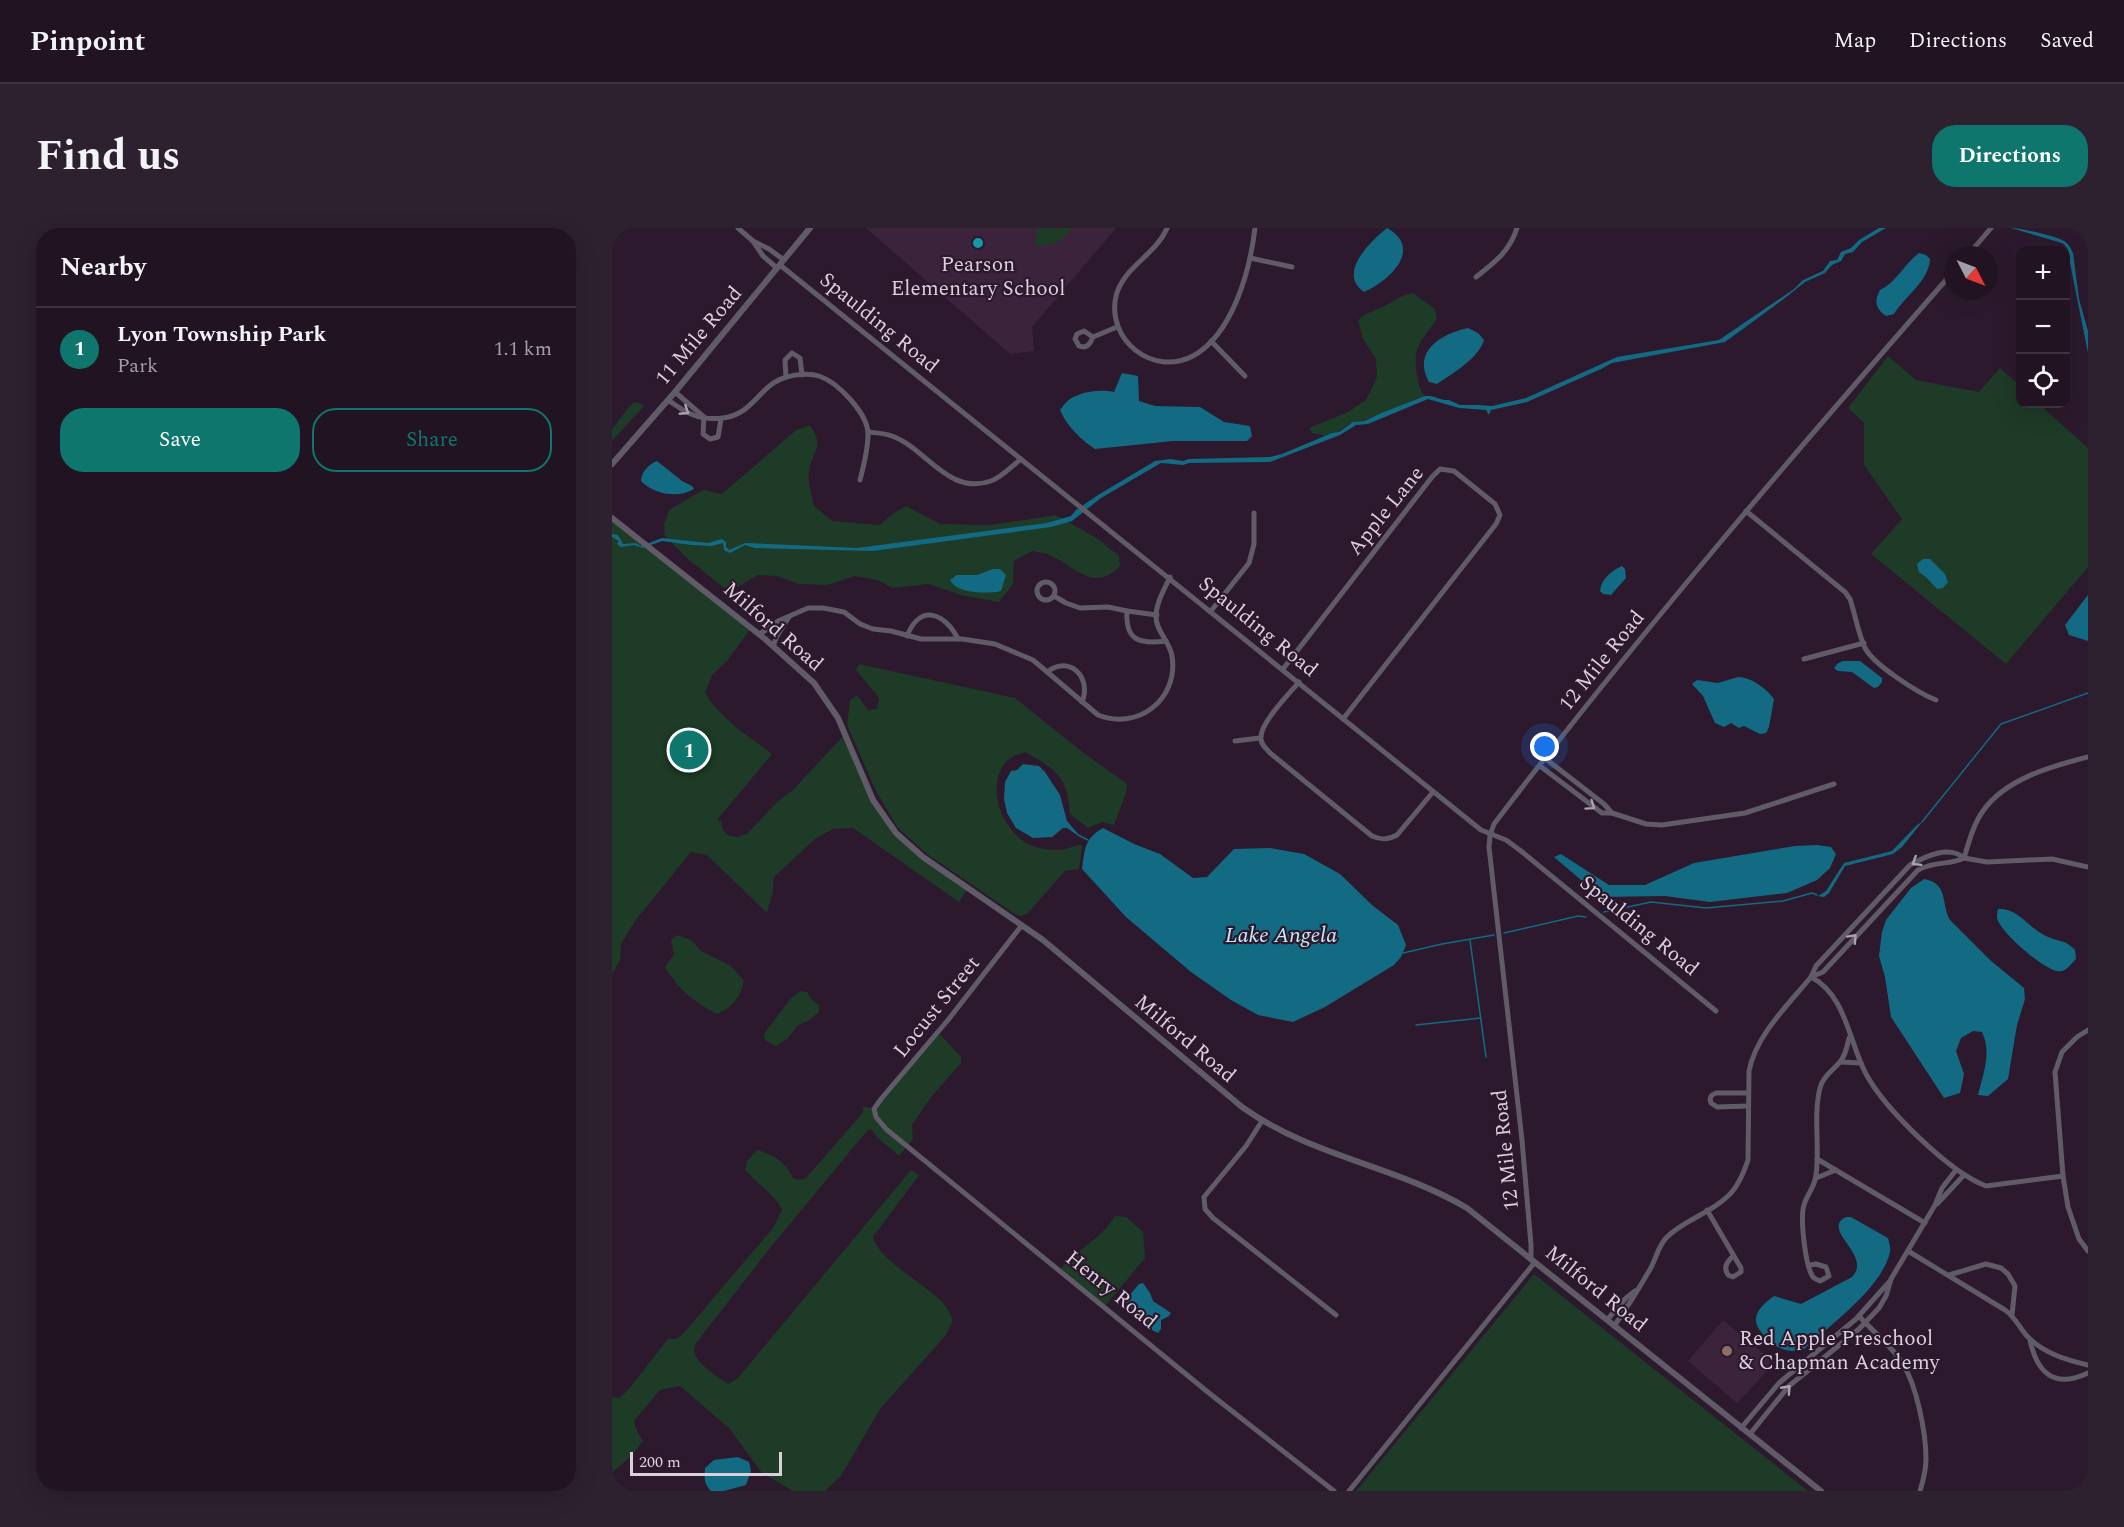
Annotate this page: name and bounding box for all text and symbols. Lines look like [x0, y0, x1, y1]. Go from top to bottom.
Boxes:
text: Pinpoint [30, 20, 145, 63]
text: Map [1834, 25, 1876, 57]
text: Directions [1909, 25, 2007, 57]
text: Saved [2040, 25, 2094, 57]
text: Find us [36, 125, 180, 188]
button: Directions [1932, 125, 2088, 187]
marker: Pearson Elementary School [971, 236, 985, 250]
north arrow [1944, 246, 1998, 300]
map controls [2016, 246, 2070, 408]
button: + [2016, 246, 2070, 300]
text: Nearby [60, 247, 146, 287]
place label: Pearson Elementary School [891, 249, 1065, 305]
street label: Spaulding Road [812, 265, 946, 381]
street label: 11 Mile Road [648, 279, 750, 393]
button: − [2016, 300, 2070, 354]
text: Lyon Township Park [117, 318, 327, 351]
text: 1 [74, 334, 85, 364]
text: 1.1 km [494, 334, 552, 364]
text: Park [117, 351, 158, 381]
button: locate [2016, 354, 2070, 408]
one-way arrow [679, 404, 689, 416]
button: Save [60, 408, 300, 472]
button: Share [312, 408, 552, 472]
street label: Apple Lane [1340, 459, 1432, 563]
street label: Spaulding Road [1191, 569, 1325, 685]
street label: Milford Road [716, 574, 830, 680]
street label: 12 Mile Road [1551, 604, 1653, 718]
pin: 1 [670, 728, 709, 772]
your location [1530, 732, 1559, 761]
one-way arrow [1585, 799, 1596, 810]
one-way arrow [1912, 855, 1923, 866]
street label: Spaulding Road [1572, 868, 1706, 984]
water label: Lake Angela [1225, 919, 1337, 952]
one-way arrow [1845, 934, 1856, 945]
street label: Locust Street [886, 949, 988, 1065]
street label: Milford Road [1127, 987, 1243, 1091]
street label: 12 Mile Road [1484, 1088, 1528, 1212]
street label: Milford Road [1538, 1238, 1654, 1340]
street label: Henry Road [1058, 1243, 1164, 1337]
place label: Red Apple Preschool & Chapman Academy [1739, 1323, 1940, 1379]
marker: Red Apple Preschool & Chapman Academy [1720, 1344, 1734, 1358]
one-way arrow [1780, 1385, 1791, 1396]
scale bar [630, 1449, 782, 1476]
text: 200 m [639, 1450, 681, 1474]

